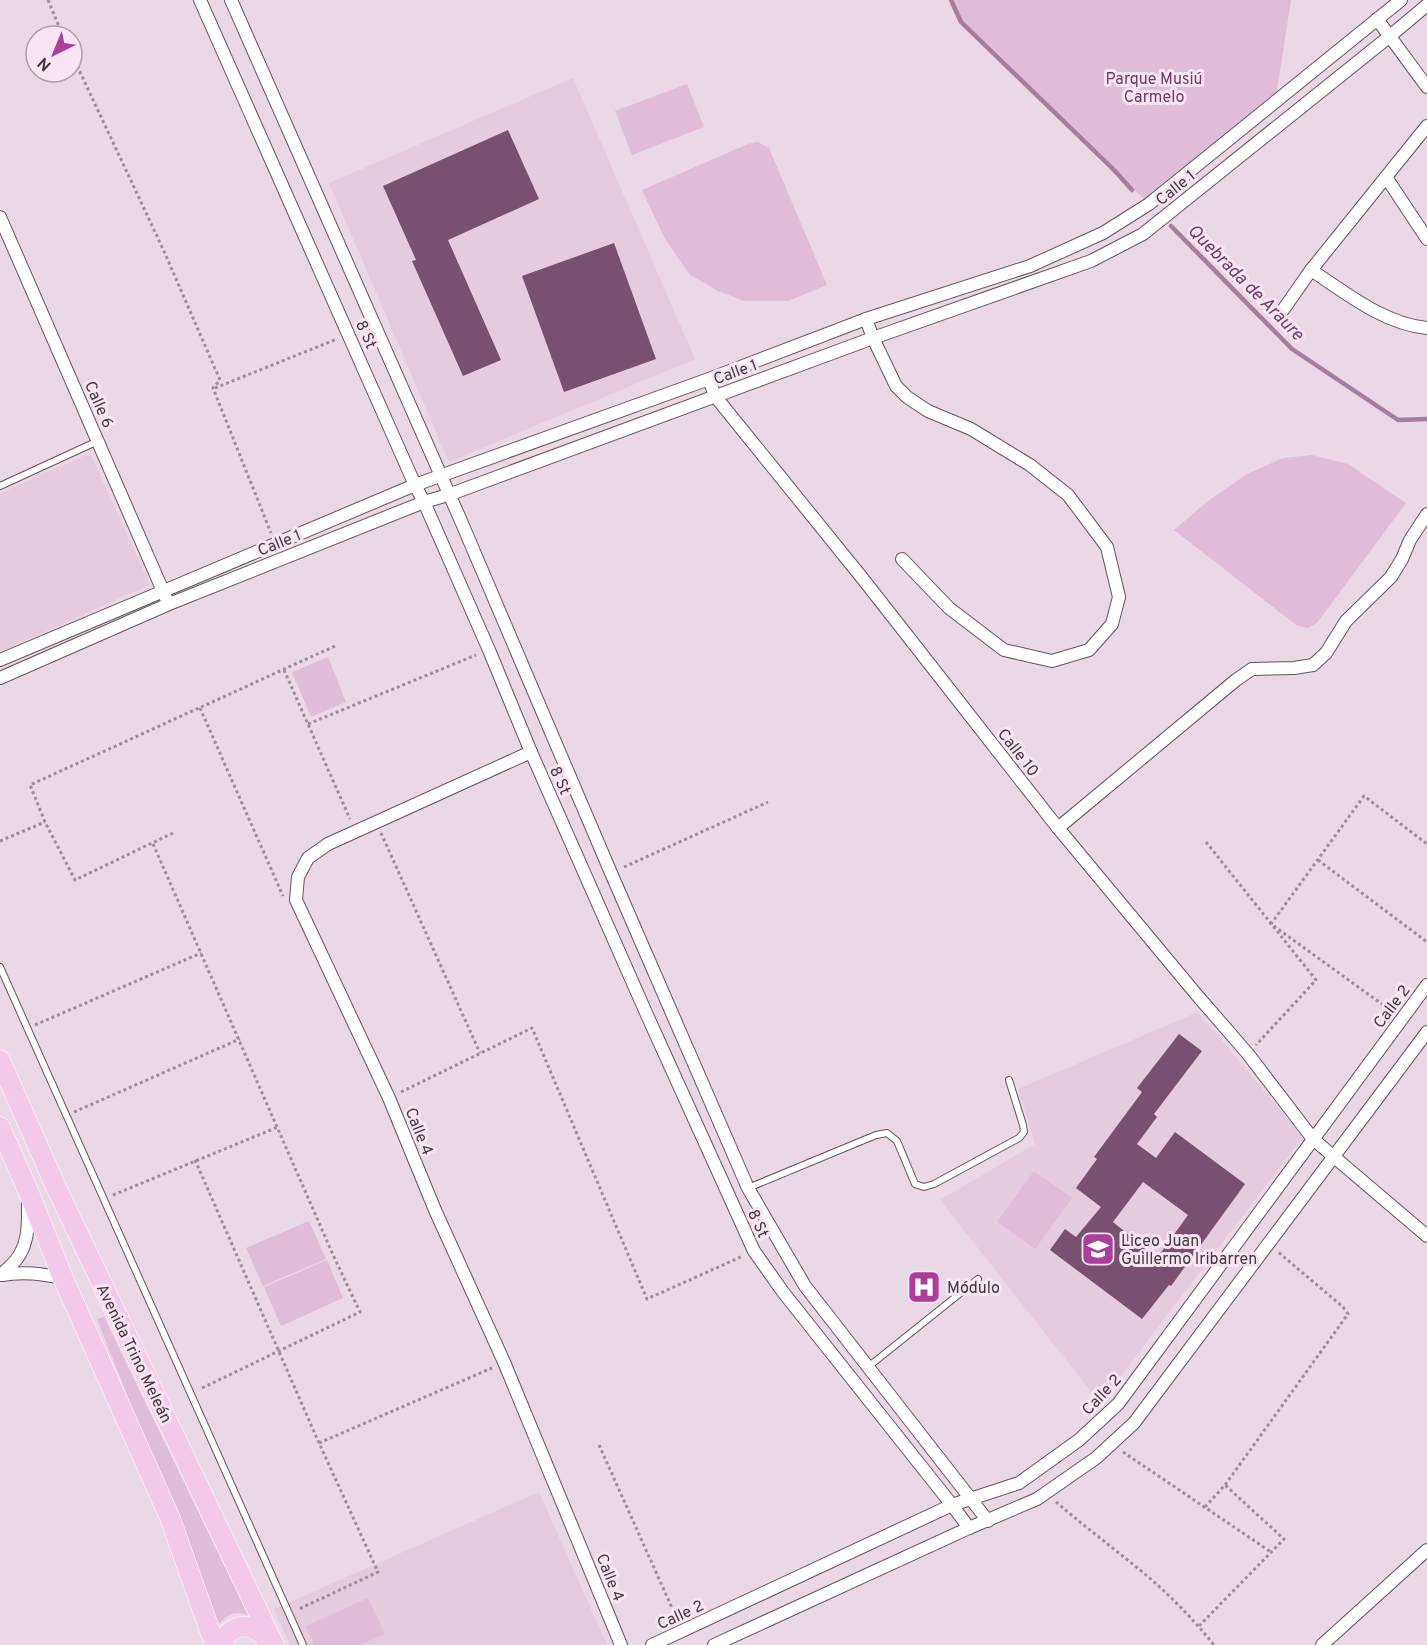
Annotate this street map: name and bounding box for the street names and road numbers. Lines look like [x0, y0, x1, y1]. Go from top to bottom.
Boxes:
street label: Calle 1 [1152, 166, 1200, 211]
street label: 8 St [350, 317, 380, 352]
street label: Calle 1 [711, 356, 760, 390]
street label: Calle 6 [79, 378, 117, 431]
street label: Calle 1 [255, 526, 305, 562]
street label: Calle 10 [992, 725, 1042, 781]
street label: 8 St [544, 763, 574, 798]
street label: Calle 2 [1370, 981, 1415, 1033]
street label: Calle 4 [400, 1105, 437, 1158]
street label: 8 St [742, 1206, 772, 1241]
street label: Avenida Trino Meleán [91, 1281, 176, 1427]
street label: Calle 2 [1078, 1371, 1127, 1420]
street label: Calle 4 [591, 1551, 628, 1604]
street label: Calle 2 [654, 1596, 707, 1635]

